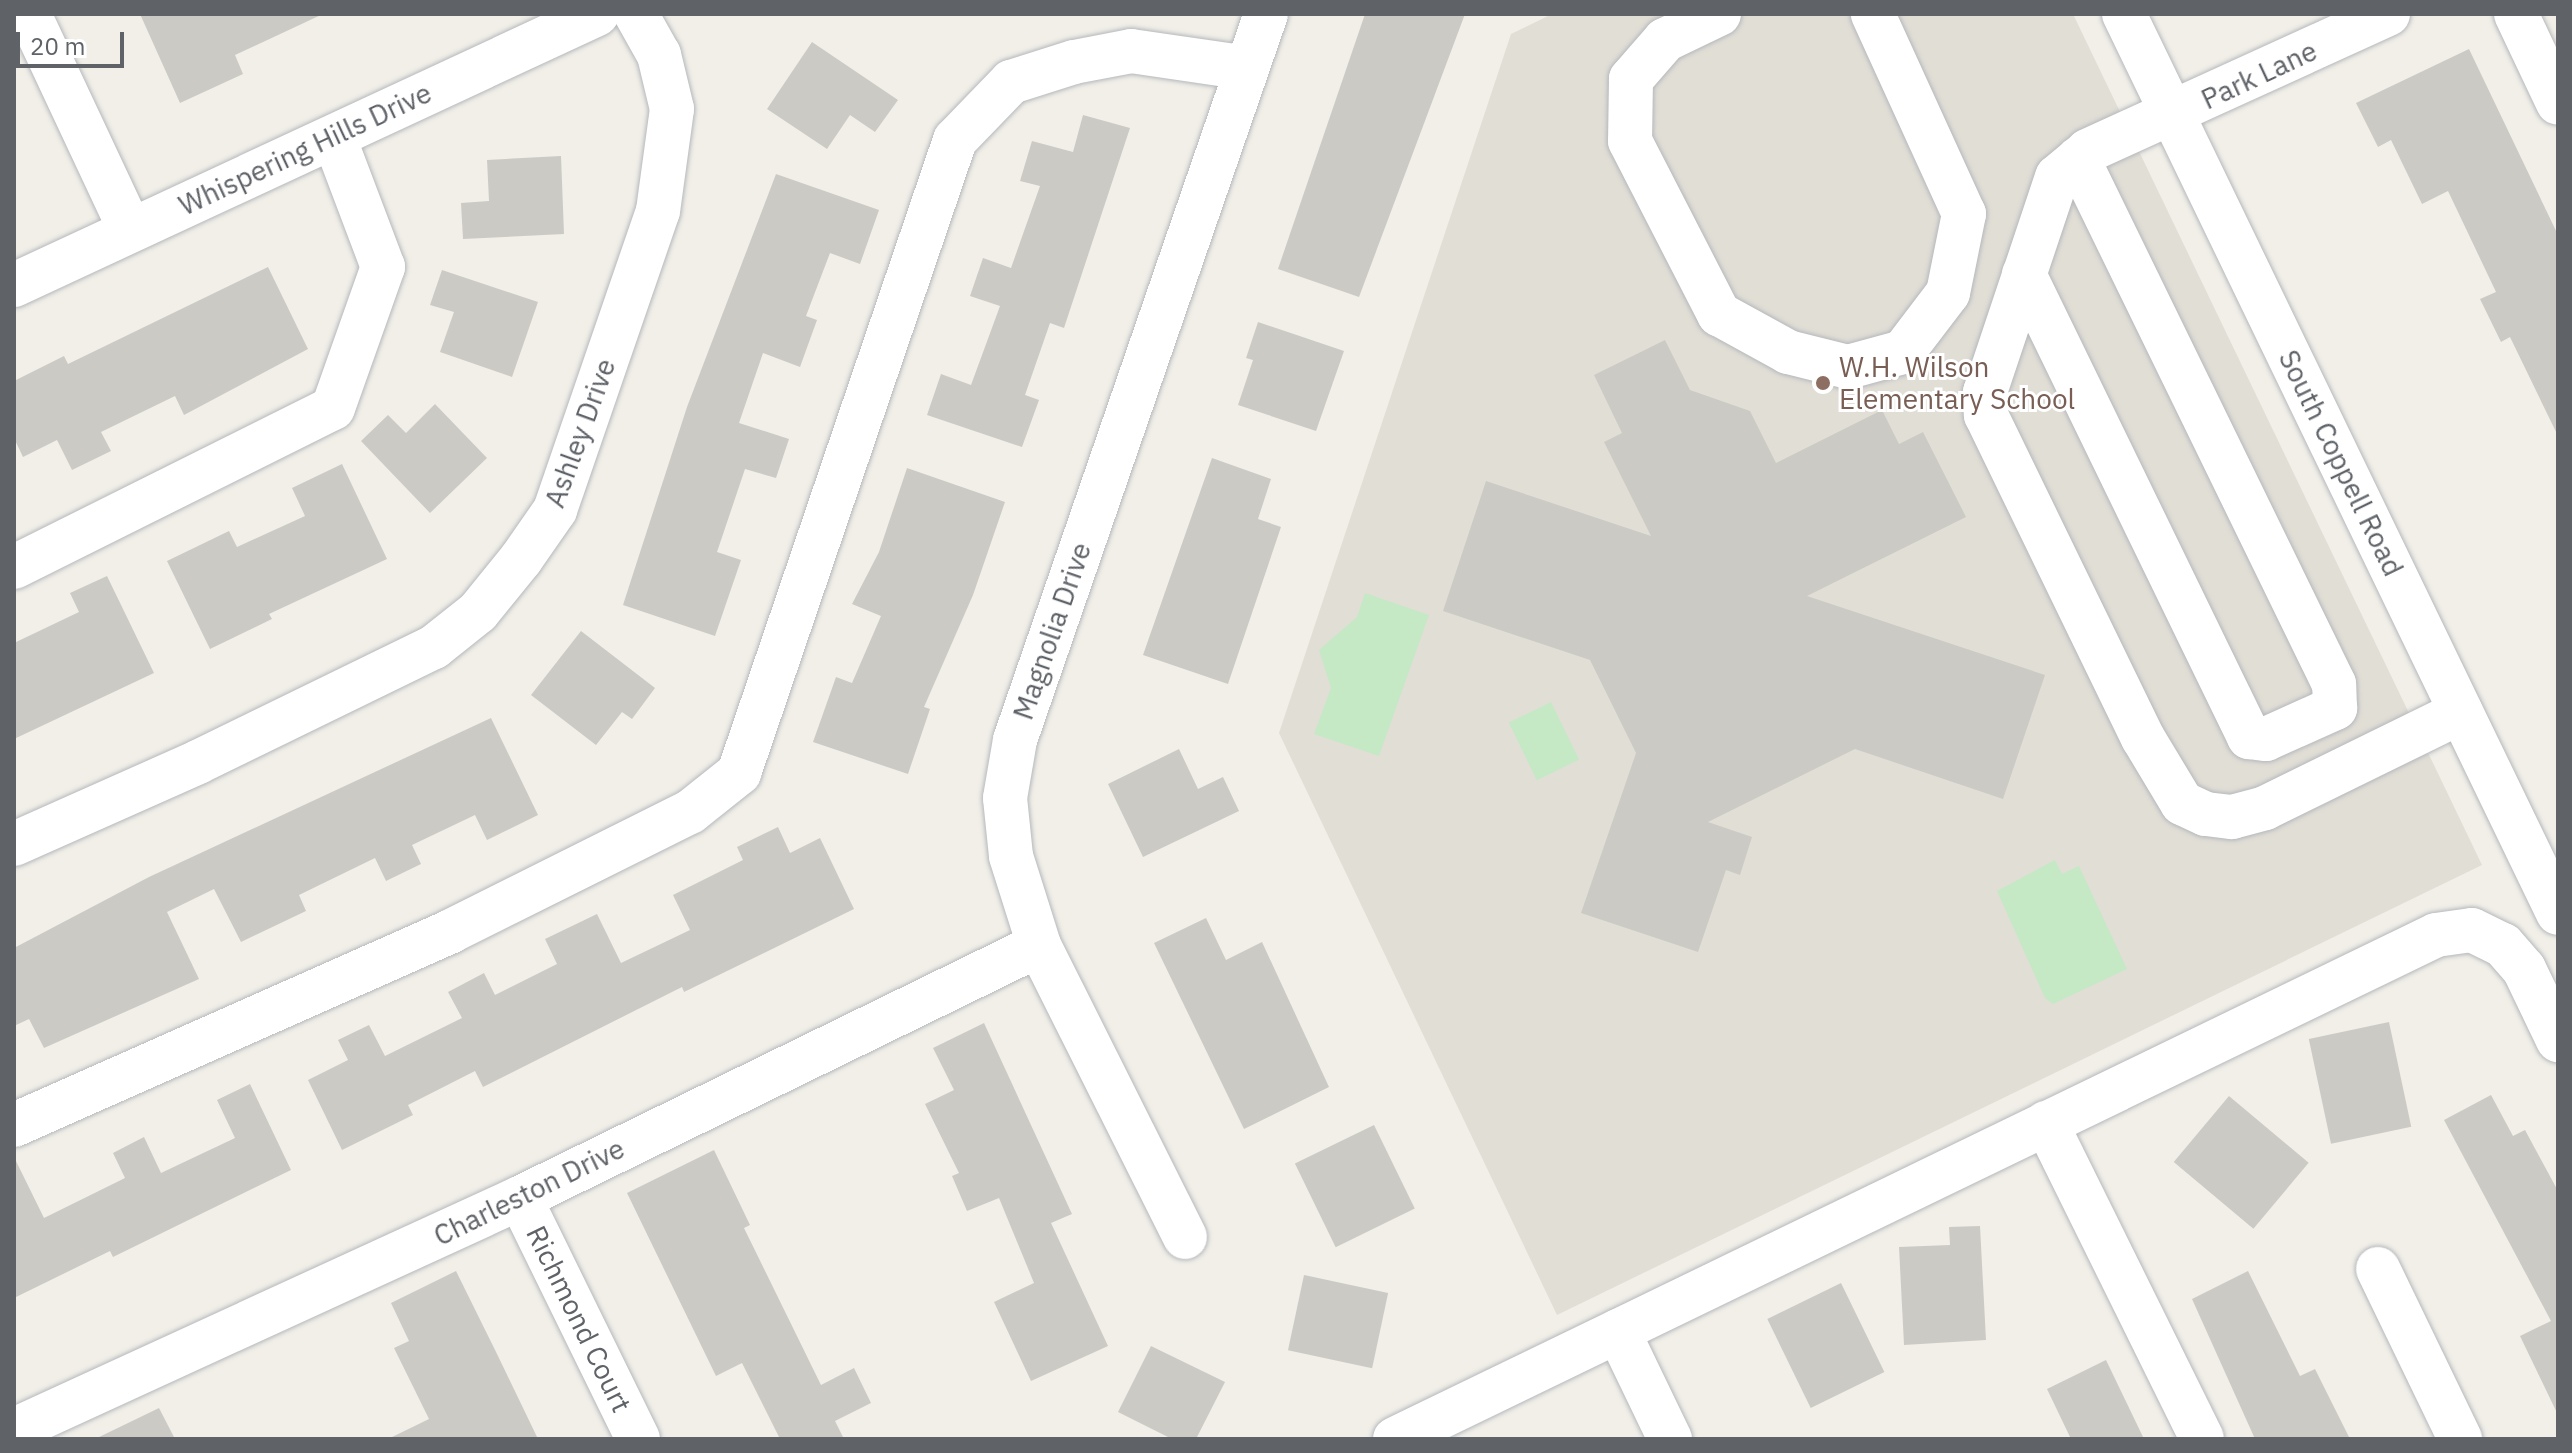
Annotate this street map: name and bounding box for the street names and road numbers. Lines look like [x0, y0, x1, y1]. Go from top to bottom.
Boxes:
street label: Park Lane [2196, 34, 2322, 116]
street label: Whispering Hills Drive [173, 76, 437, 222]
street label: South Coppell Road [2272, 345, 2410, 581]
street label: Ashley Drive [538, 354, 622, 512]
street label: Magnolia Drive [1006, 538, 1098, 724]
street label: Charleston Drive [428, 1131, 630, 1253]
street label: Richmond Court [519, 1220, 639, 1418]

